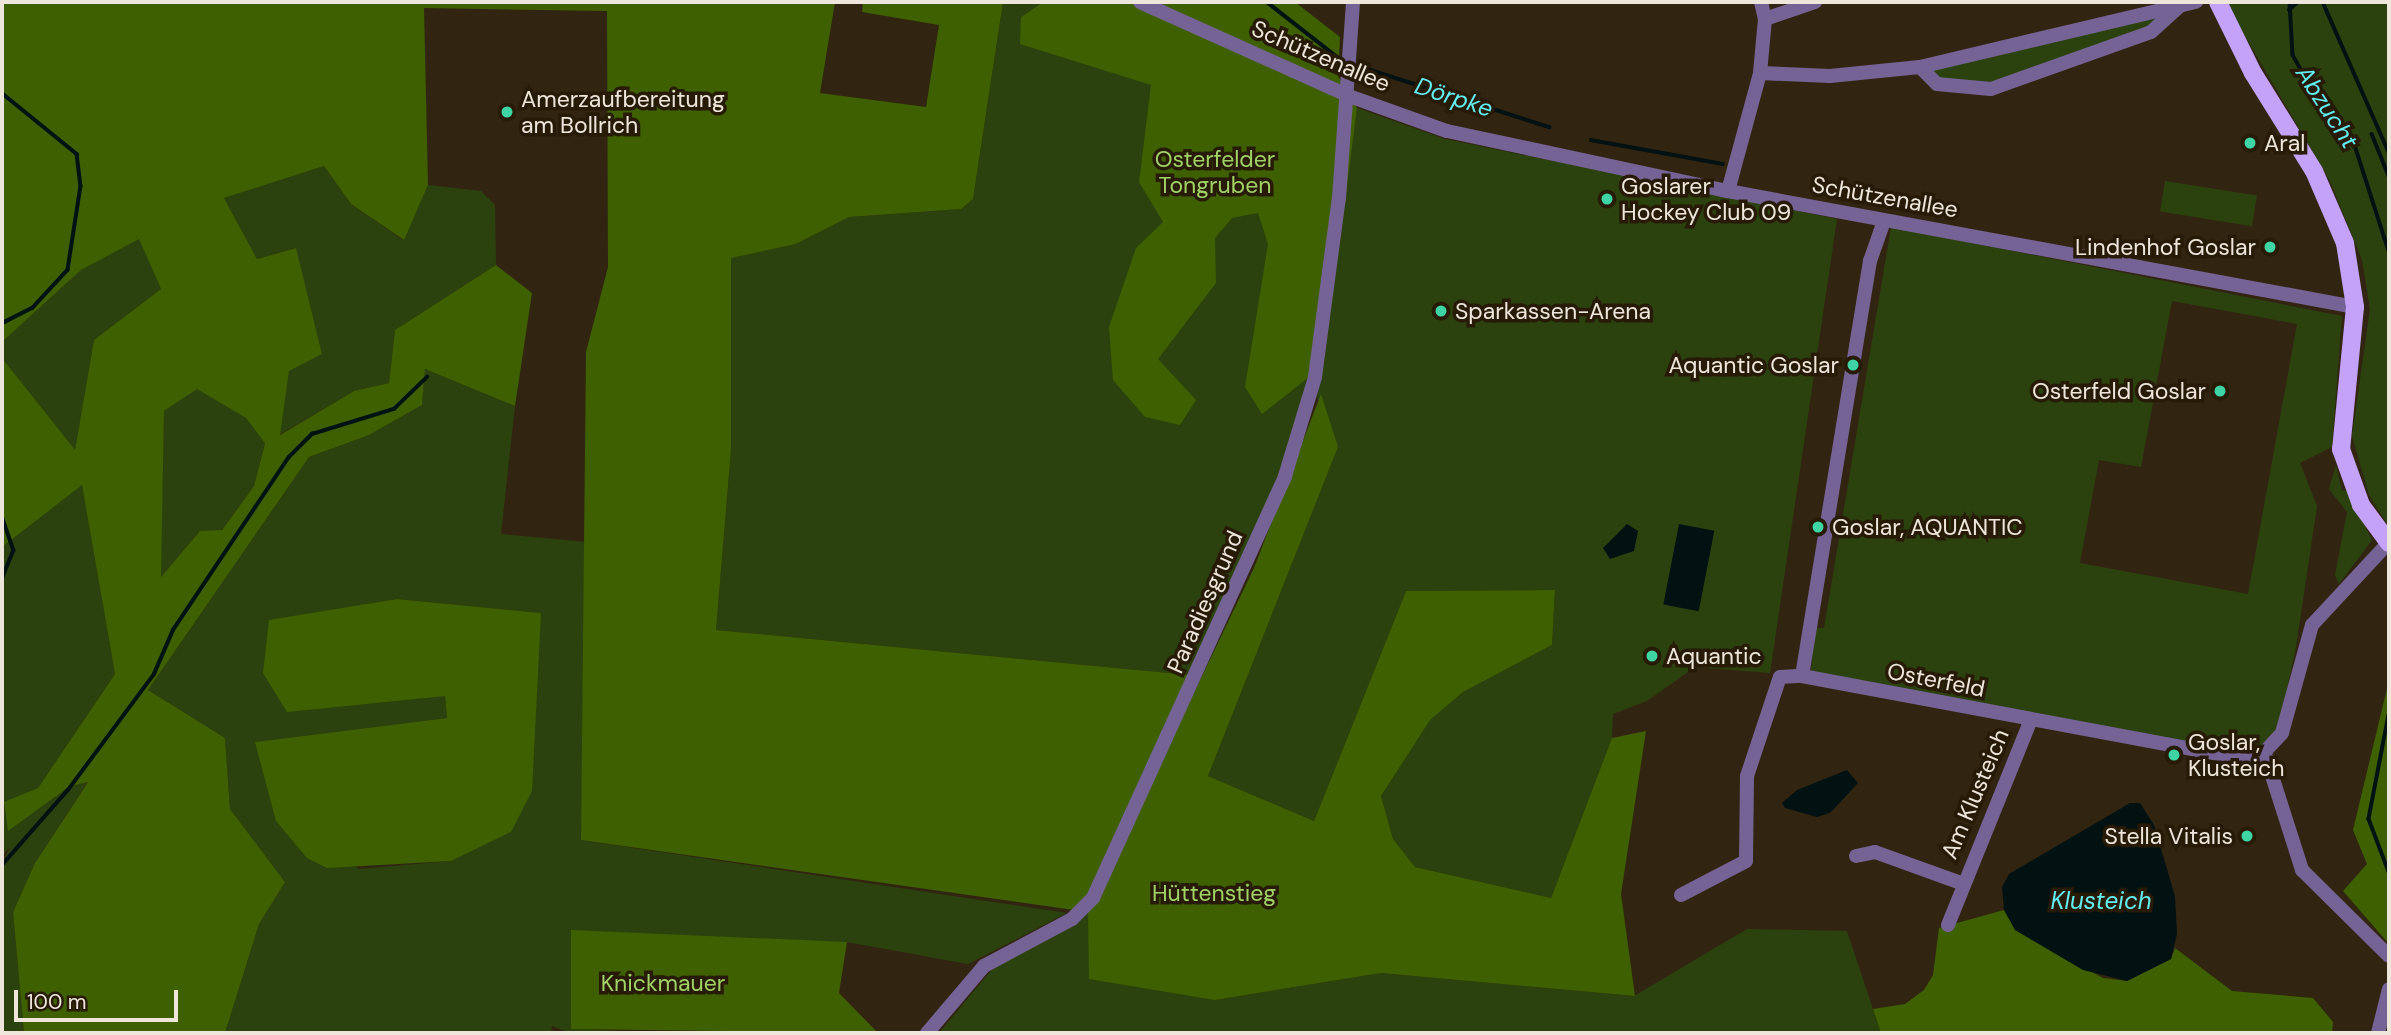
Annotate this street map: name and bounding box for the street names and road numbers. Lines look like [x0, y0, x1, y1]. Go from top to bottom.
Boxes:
street label: Schützenallee [1248, 14, 1394, 98]
street label: Schützenallee [1810, 171, 1960, 223]
street label: Paradiesgrund [1161, 526, 1249, 678]
street label: Osterfeld [1885, 657, 1987, 703]
street label: Am Klusteich [1935, 725, 2015, 863]

